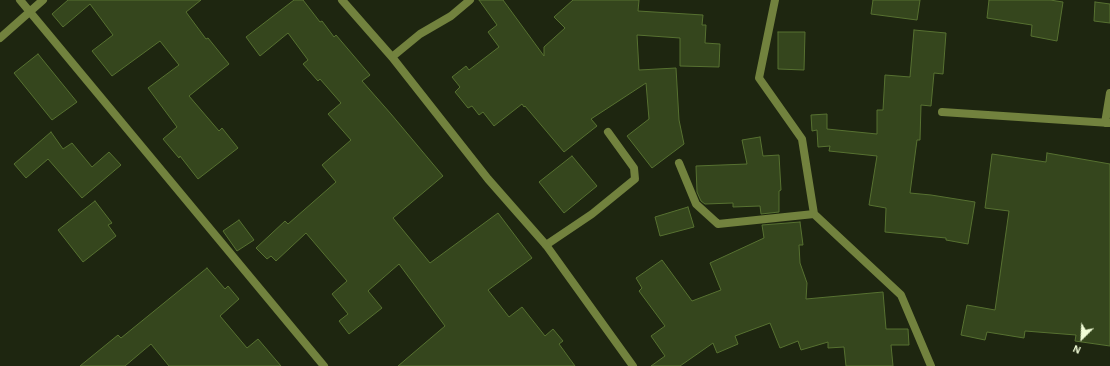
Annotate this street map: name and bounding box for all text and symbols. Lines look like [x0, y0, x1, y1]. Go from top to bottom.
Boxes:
north arrow [1062, 318, 1102, 358]
text: N [1071, 343, 1083, 356]

